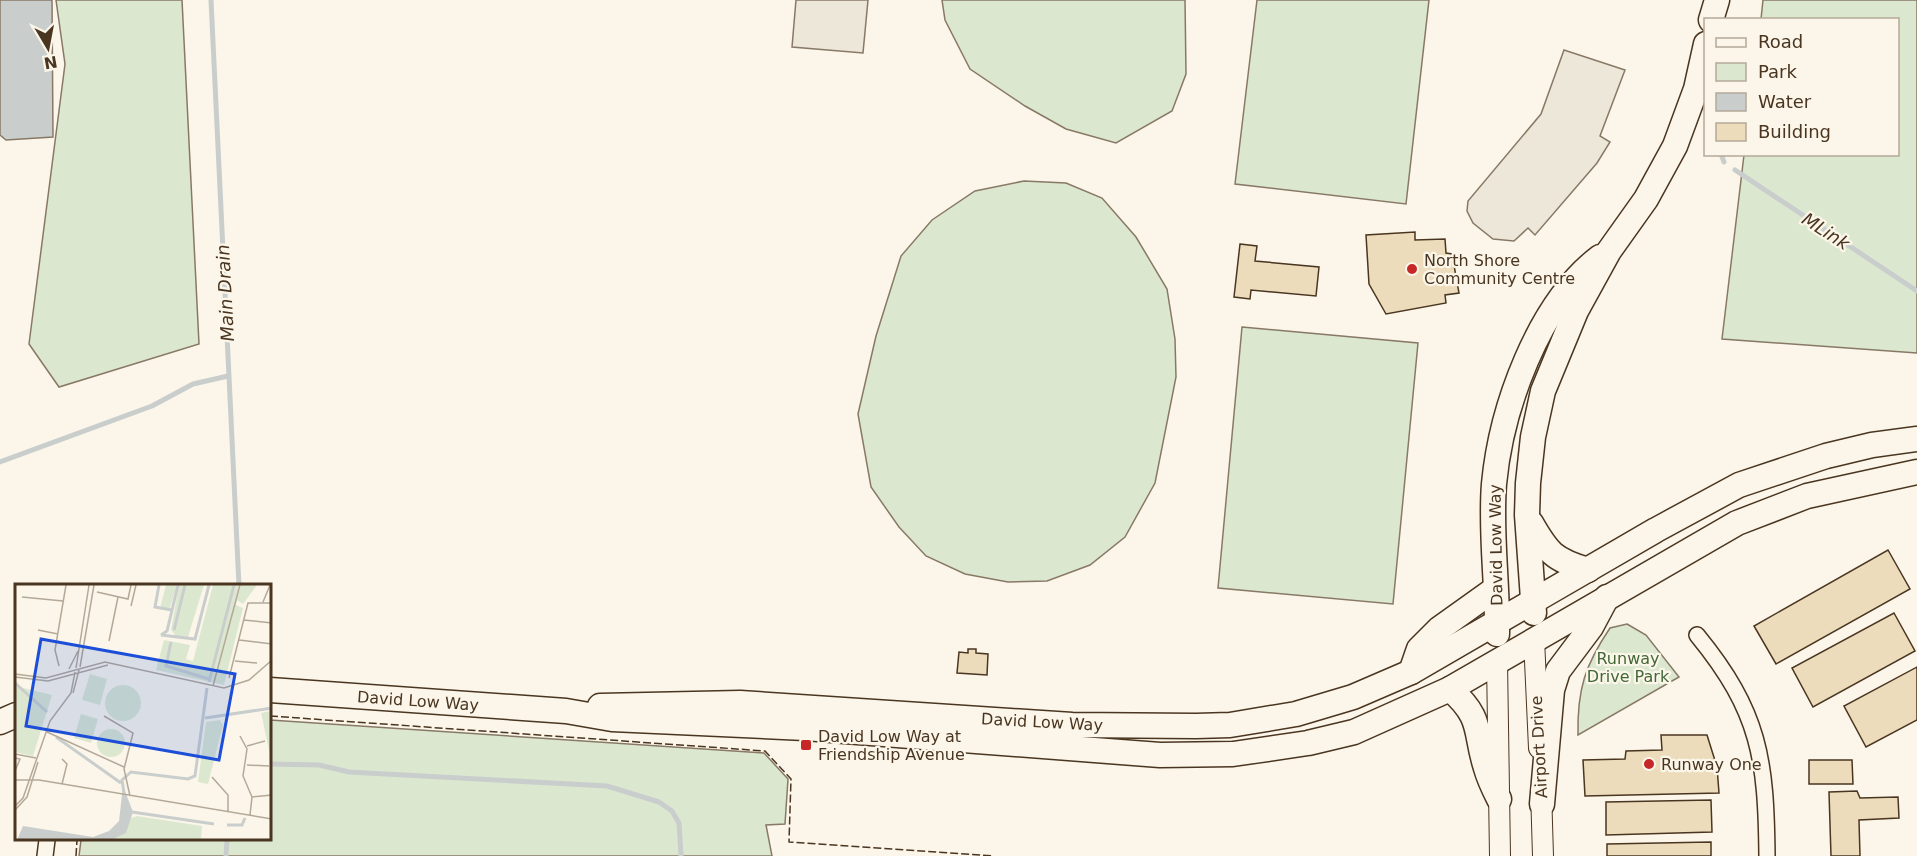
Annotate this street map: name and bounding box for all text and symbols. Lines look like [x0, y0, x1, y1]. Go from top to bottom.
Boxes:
north arrow [18, 18, 78, 78]
legend [1704, 18, 1899, 156]
text: Road [1758, 31, 1803, 52]
text: N [42, 52, 59, 73]
text: Park [1758, 61, 1797, 82]
text: Water [1758, 91, 1812, 112]
text: Building [1758, 121, 1831, 142]
water label: MLink [1798, 208, 1855, 255]
water label: Main Drain [212, 244, 238, 342]
place label: North Shore Community Centre [1424, 251, 1575, 288]
marker: North Shore Community Centre [1405, 262, 1419, 276]
street label: David Low Way [1485, 484, 1507, 606]
inset map [15, 584, 272, 841]
park label: Runway Drive Park [1587, 649, 1670, 686]
street label: David Low Way [357, 687, 479, 715]
street label: Airport Drive [1527, 695, 1551, 799]
street label: David Low Way [981, 709, 1103, 735]
place label: David Low Way at Friendship Avenue [818, 727, 965, 764]
marker: David Low Way at Friendship Avenue [799, 738, 813, 752]
place label: Runway One [1661, 755, 1762, 774]
marker: Runway One [1642, 757, 1656, 771]

